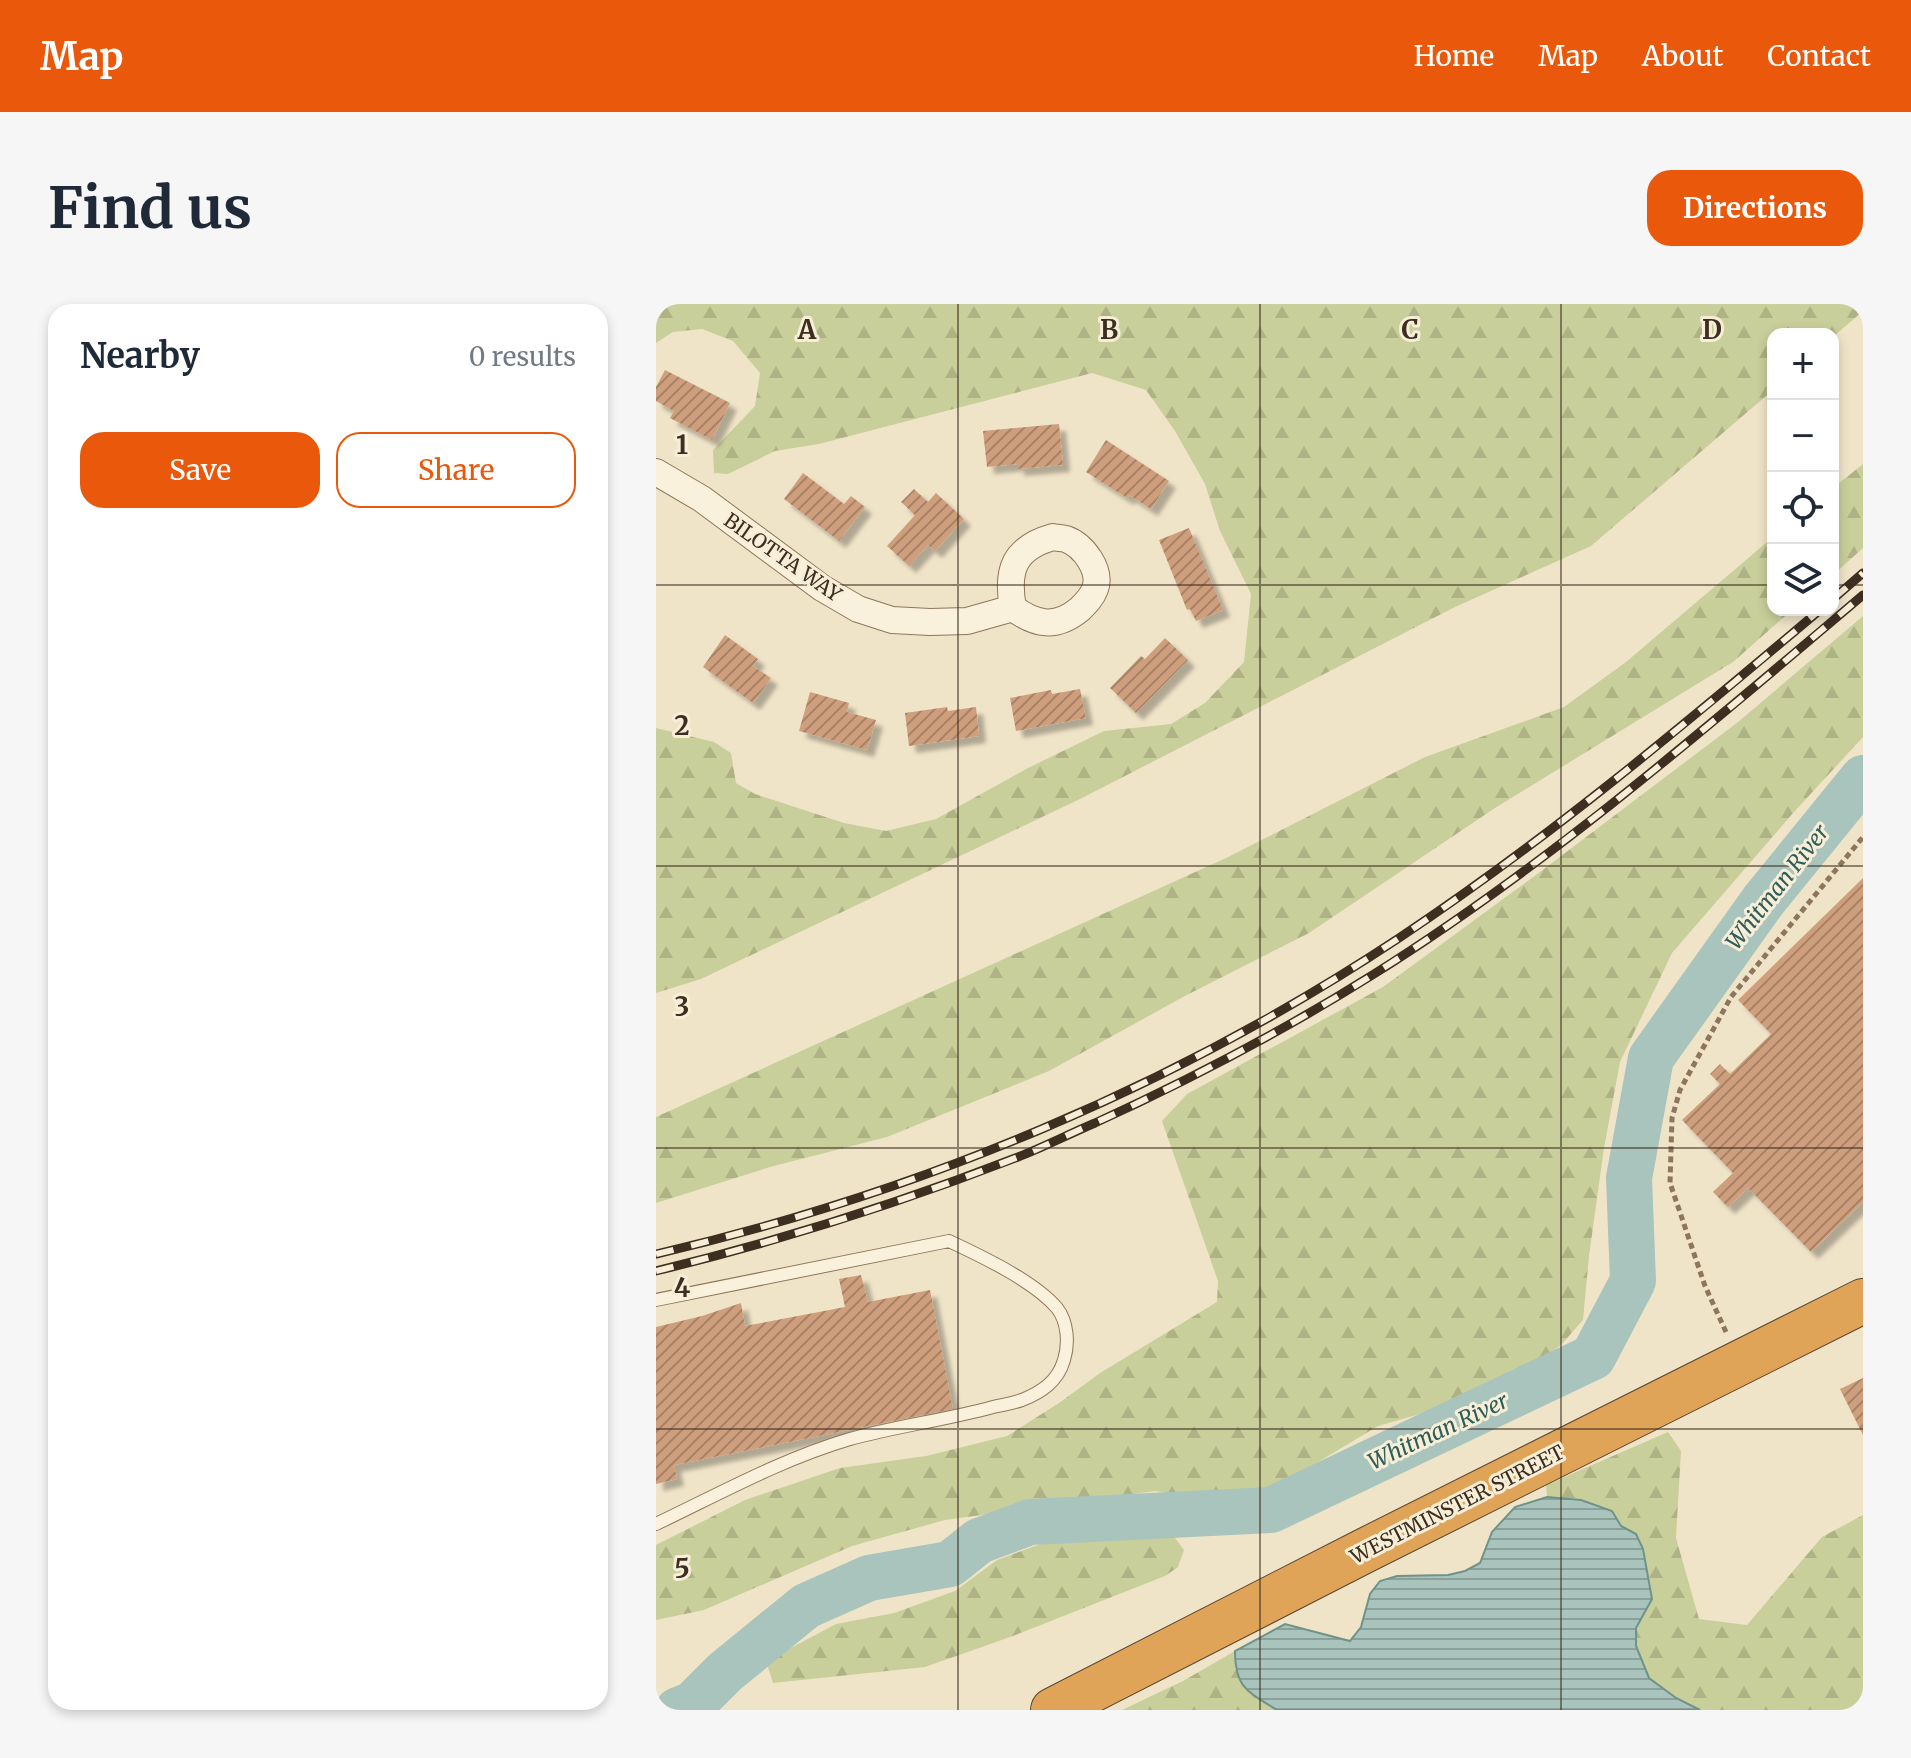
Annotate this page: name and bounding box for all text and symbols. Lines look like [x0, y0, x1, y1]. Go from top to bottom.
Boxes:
text: Map [40, 33, 124, 80]
text: Home [1413, 38, 1494, 74]
text: Map [1538, 38, 1598, 74]
text: About [1642, 38, 1723, 74]
text: Contact [1767, 38, 1871, 74]
button: Directions [1647, 170, 1863, 246]
text: Find us [48, 173, 252, 243]
text: A [797, 313, 817, 346]
text: B [1100, 313, 1118, 346]
text: C [1401, 313, 1419, 346]
text: D [1702, 313, 1722, 346]
map controls [1767, 328, 1839, 616]
button: + [1767, 328, 1839, 400]
text: Nearby [80, 335, 200, 377]
text: 0 results [469, 340, 576, 373]
button: − [1767, 400, 1839, 472]
text: 1 [676, 428, 688, 461]
button: Save [80, 432, 320, 508]
button: Share [336, 432, 576, 508]
button: locate [1767, 472, 1839, 544]
street label: BILOTTA WAY [719, 507, 848, 607]
button: layers [1767, 544, 1839, 616]
text: 2 [674, 709, 690, 742]
water label: Whitman River [1719, 818, 1835, 955]
text: 3 [675, 990, 689, 1023]
text: 4 [674, 1271, 691, 1304]
water label: Whitman River [1364, 1386, 1513, 1476]
street label: WESTMINSTER STREET [1345, 1439, 1568, 1569]
text: 5 [674, 1552, 690, 1585]

